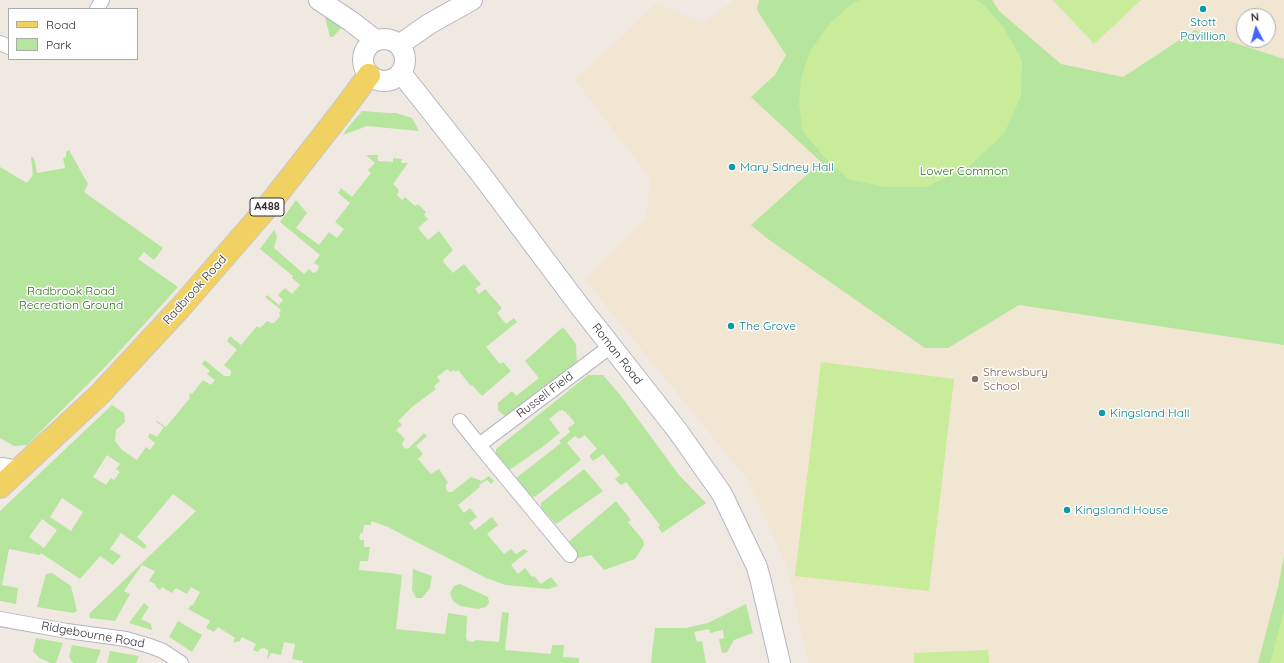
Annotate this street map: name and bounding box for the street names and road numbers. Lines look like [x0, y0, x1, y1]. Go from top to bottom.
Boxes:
road number: A488 [250, 198, 284, 216]
street label: Radbrook Road [160, 252, 230, 328]
street label: Roman Road [589, 321, 645, 387]
street label: Russell Field [514, 369, 576, 421]
street label: Ridgebourne Road [40, 619, 146, 651]

